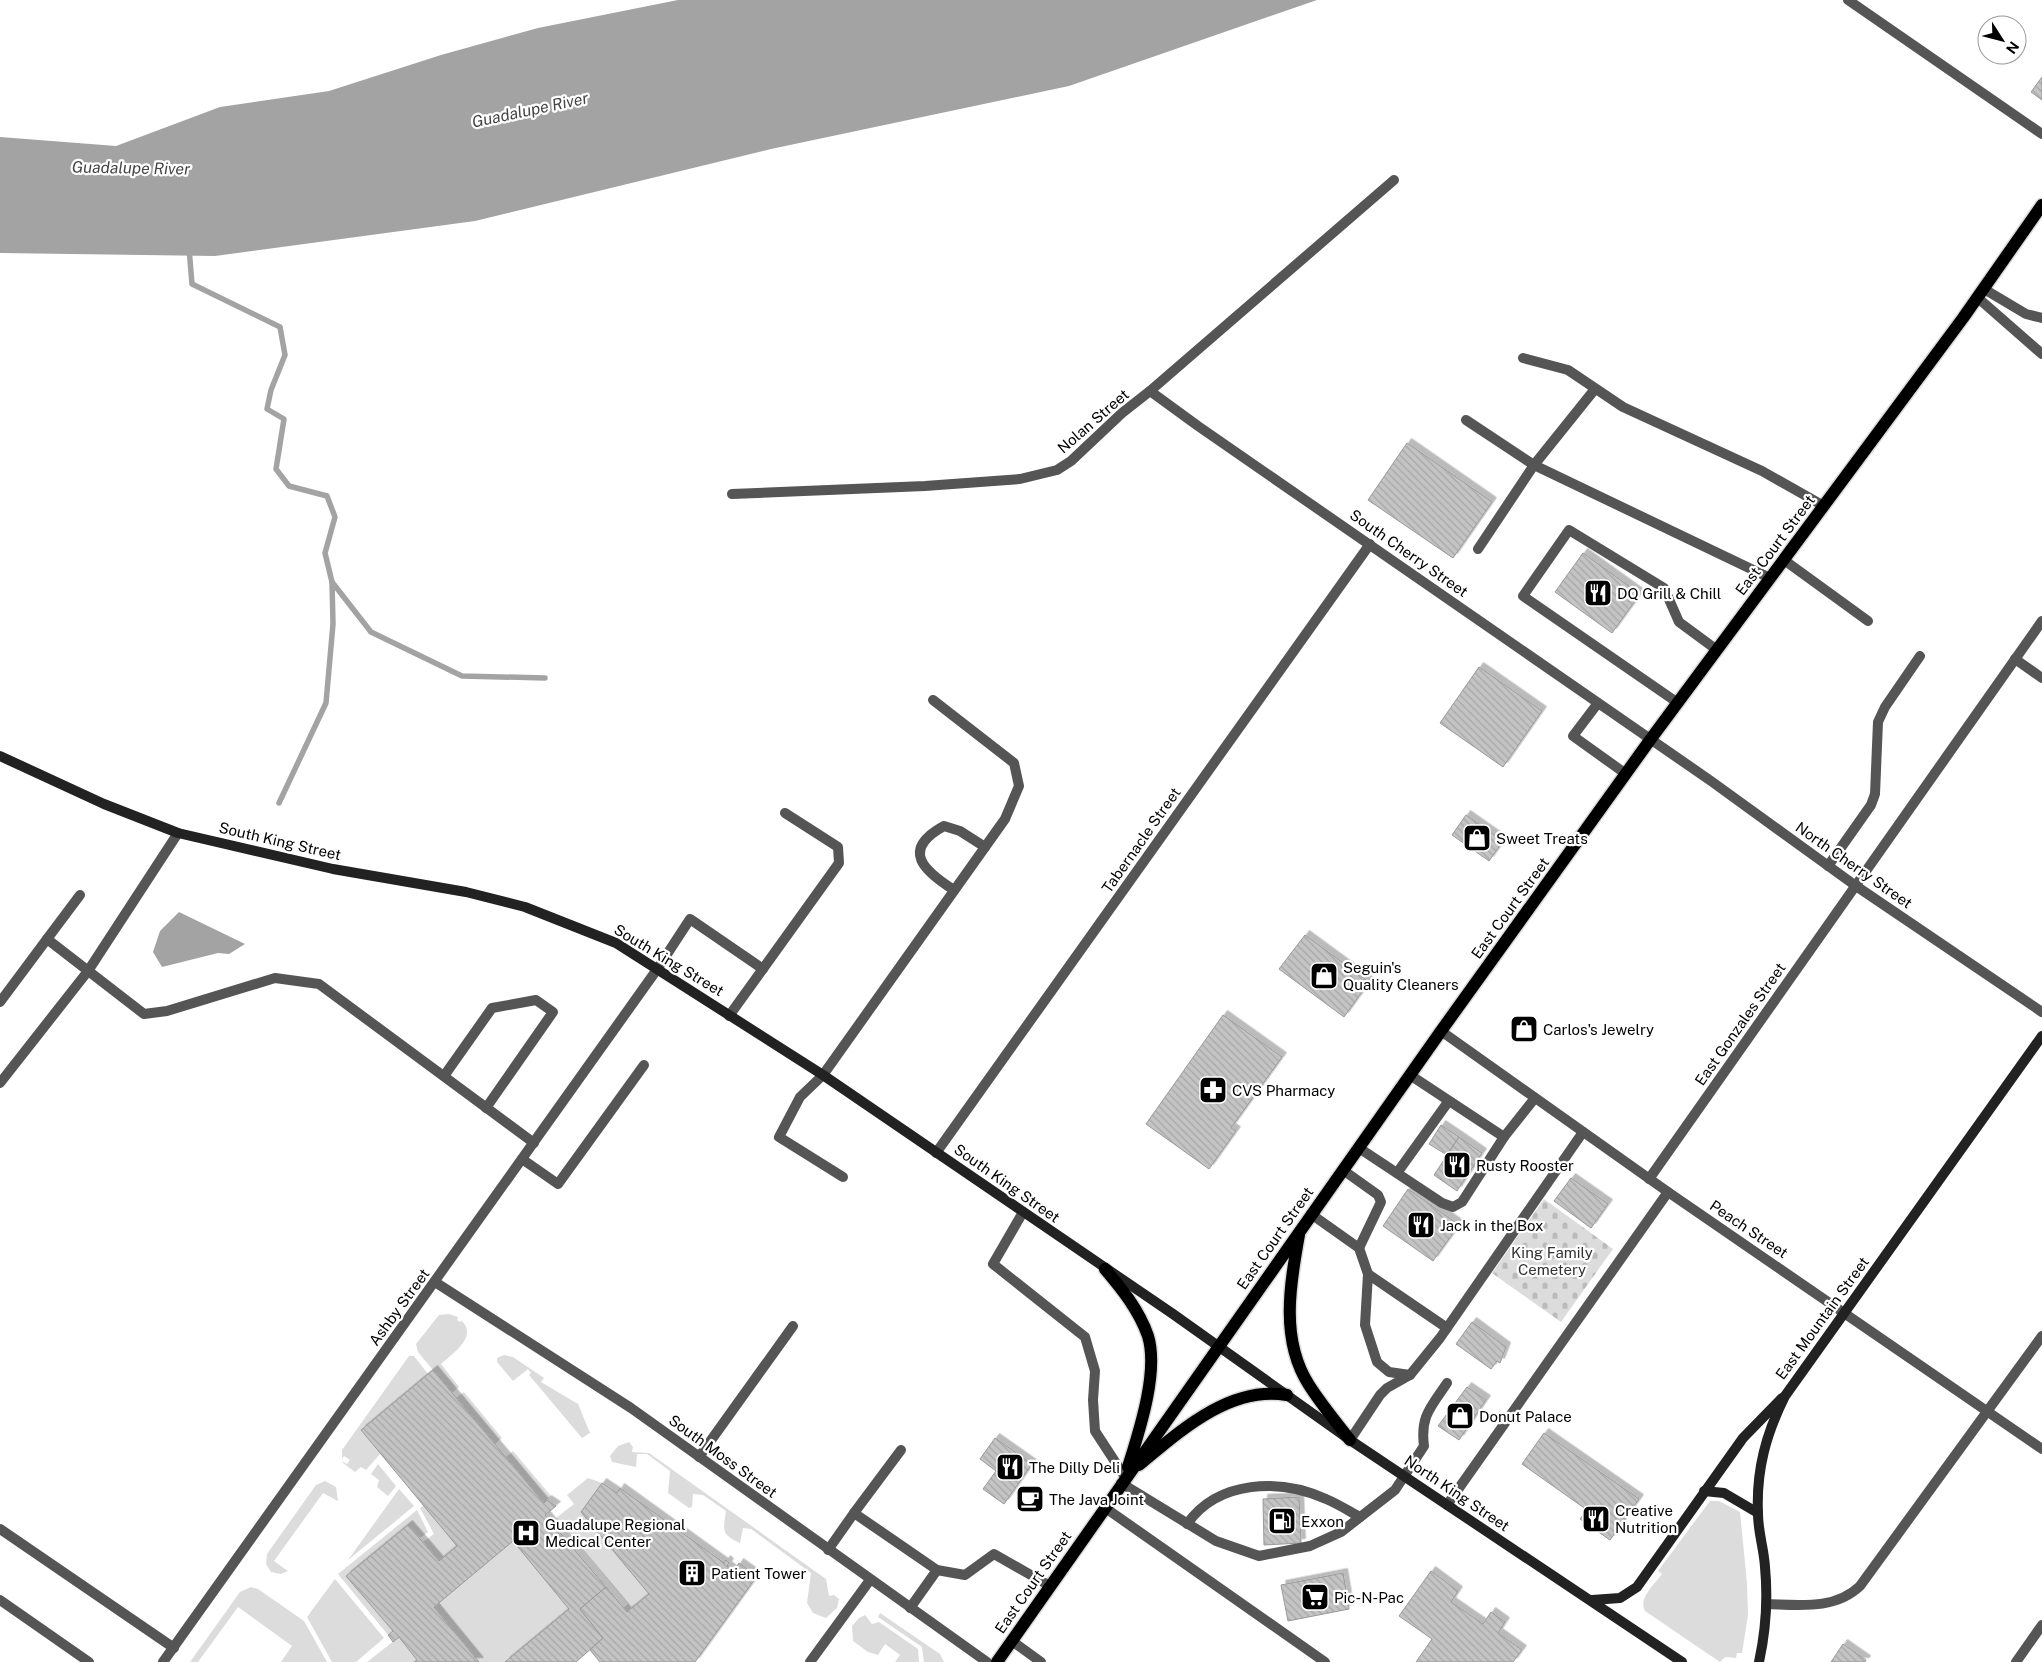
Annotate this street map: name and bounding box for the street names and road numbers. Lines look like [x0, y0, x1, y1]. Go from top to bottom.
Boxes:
street label: Nolan Street [1054, 385, 1132, 456]
street label: East Court Street [1732, 492, 1818, 598]
street label: South Cherry Street [1347, 506, 1471, 600]
street label: Tabernacle Street [1098, 784, 1184, 896]
street label: North Cherry Street [1792, 818, 1916, 912]
street label: South King Street [217, 819, 343, 863]
street label: East Court Street [1468, 854, 1552, 962]
street label: South King Street [611, 921, 727, 1000]
street label: East Gonzales Street [1691, 959, 1789, 1089]
street label: South King Street [951, 1140, 1063, 1226]
street label: East Court Street [1233, 1184, 1317, 1292]
street label: Peach Street [1707, 1197, 1791, 1261]
street label: East Mountain Street [1772, 1253, 1872, 1383]
street label: Ashby Street [365, 1265, 433, 1349]
street label: South Moss Street [666, 1411, 781, 1501]
street label: North King Street [1401, 1452, 1513, 1535]
street label: East Court Street [991, 1528, 1075, 1636]

